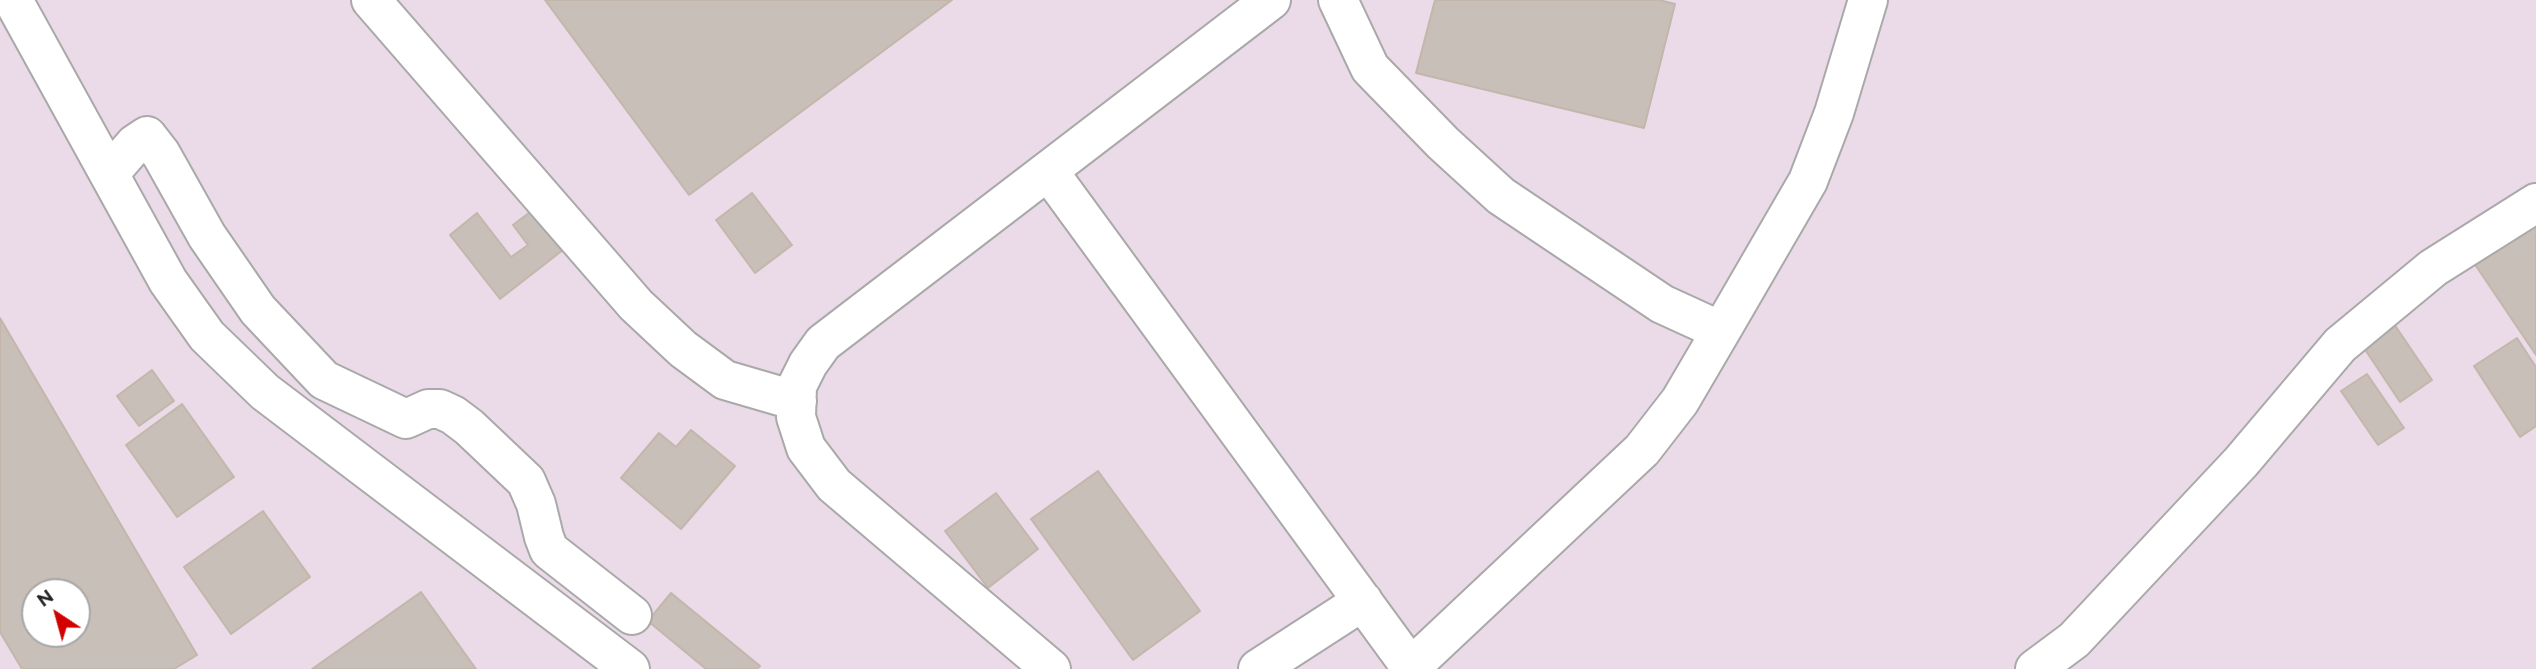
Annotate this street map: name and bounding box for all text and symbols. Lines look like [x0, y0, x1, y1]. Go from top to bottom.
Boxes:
north arrow [21, 578, 91, 648]
text: N [33, 584, 57, 611]

